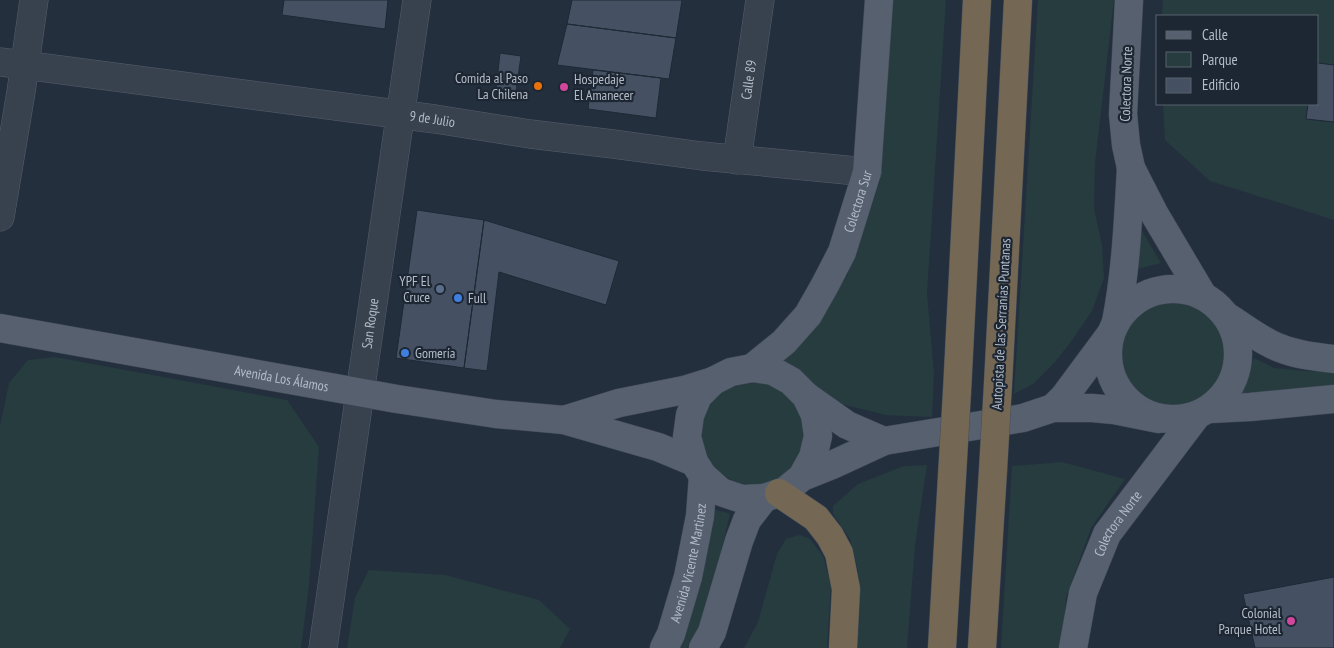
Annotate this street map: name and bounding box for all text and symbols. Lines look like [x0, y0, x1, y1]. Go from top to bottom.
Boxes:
legend [1156, 15, 1319, 105]
text: Calle [1202, 25, 1228, 44]
street label: Colectora Norte [1116, 46, 1136, 122]
text: Parque [1202, 50, 1238, 69]
street label: Calle 89 [737, 59, 760, 101]
place label: Comida al Paso La Chilena [455, 69, 528, 103]
place label: Hospedaje El Amanecer [574, 70, 634, 104]
text: Edificio [1202, 75, 1240, 94]
marker: Comida al Paso La Chilena [532, 80, 544, 92]
marker: Hospedaje El Amanecer [558, 81, 570, 93]
street label: 9 de Julio [408, 107, 456, 131]
street label: Colectora Sur [840, 168, 876, 235]
street label: Autopista de las Serranías Puntanas [988, 238, 1014, 410]
place label: YPF El Cruce [399, 272, 431, 306]
marker: YPF El Cruce [434, 283, 446, 295]
place label: Full [468, 289, 487, 307]
marker: Full [452, 292, 464, 304]
street label: San Roque [358, 297, 383, 350]
place label: Gomería [415, 344, 455, 362]
marker: Gomería [399, 347, 411, 359]
street label: Avenida Los Álamos [233, 361, 330, 396]
street label: Colectora Norte [1090, 487, 1146, 559]
street label: Avenida Vicente Martinez [666, 503, 710, 625]
place label: Colonial Parque Hotel [1218, 604, 1282, 638]
marker: Colonial Parque Hotel [1285, 615, 1297, 627]

